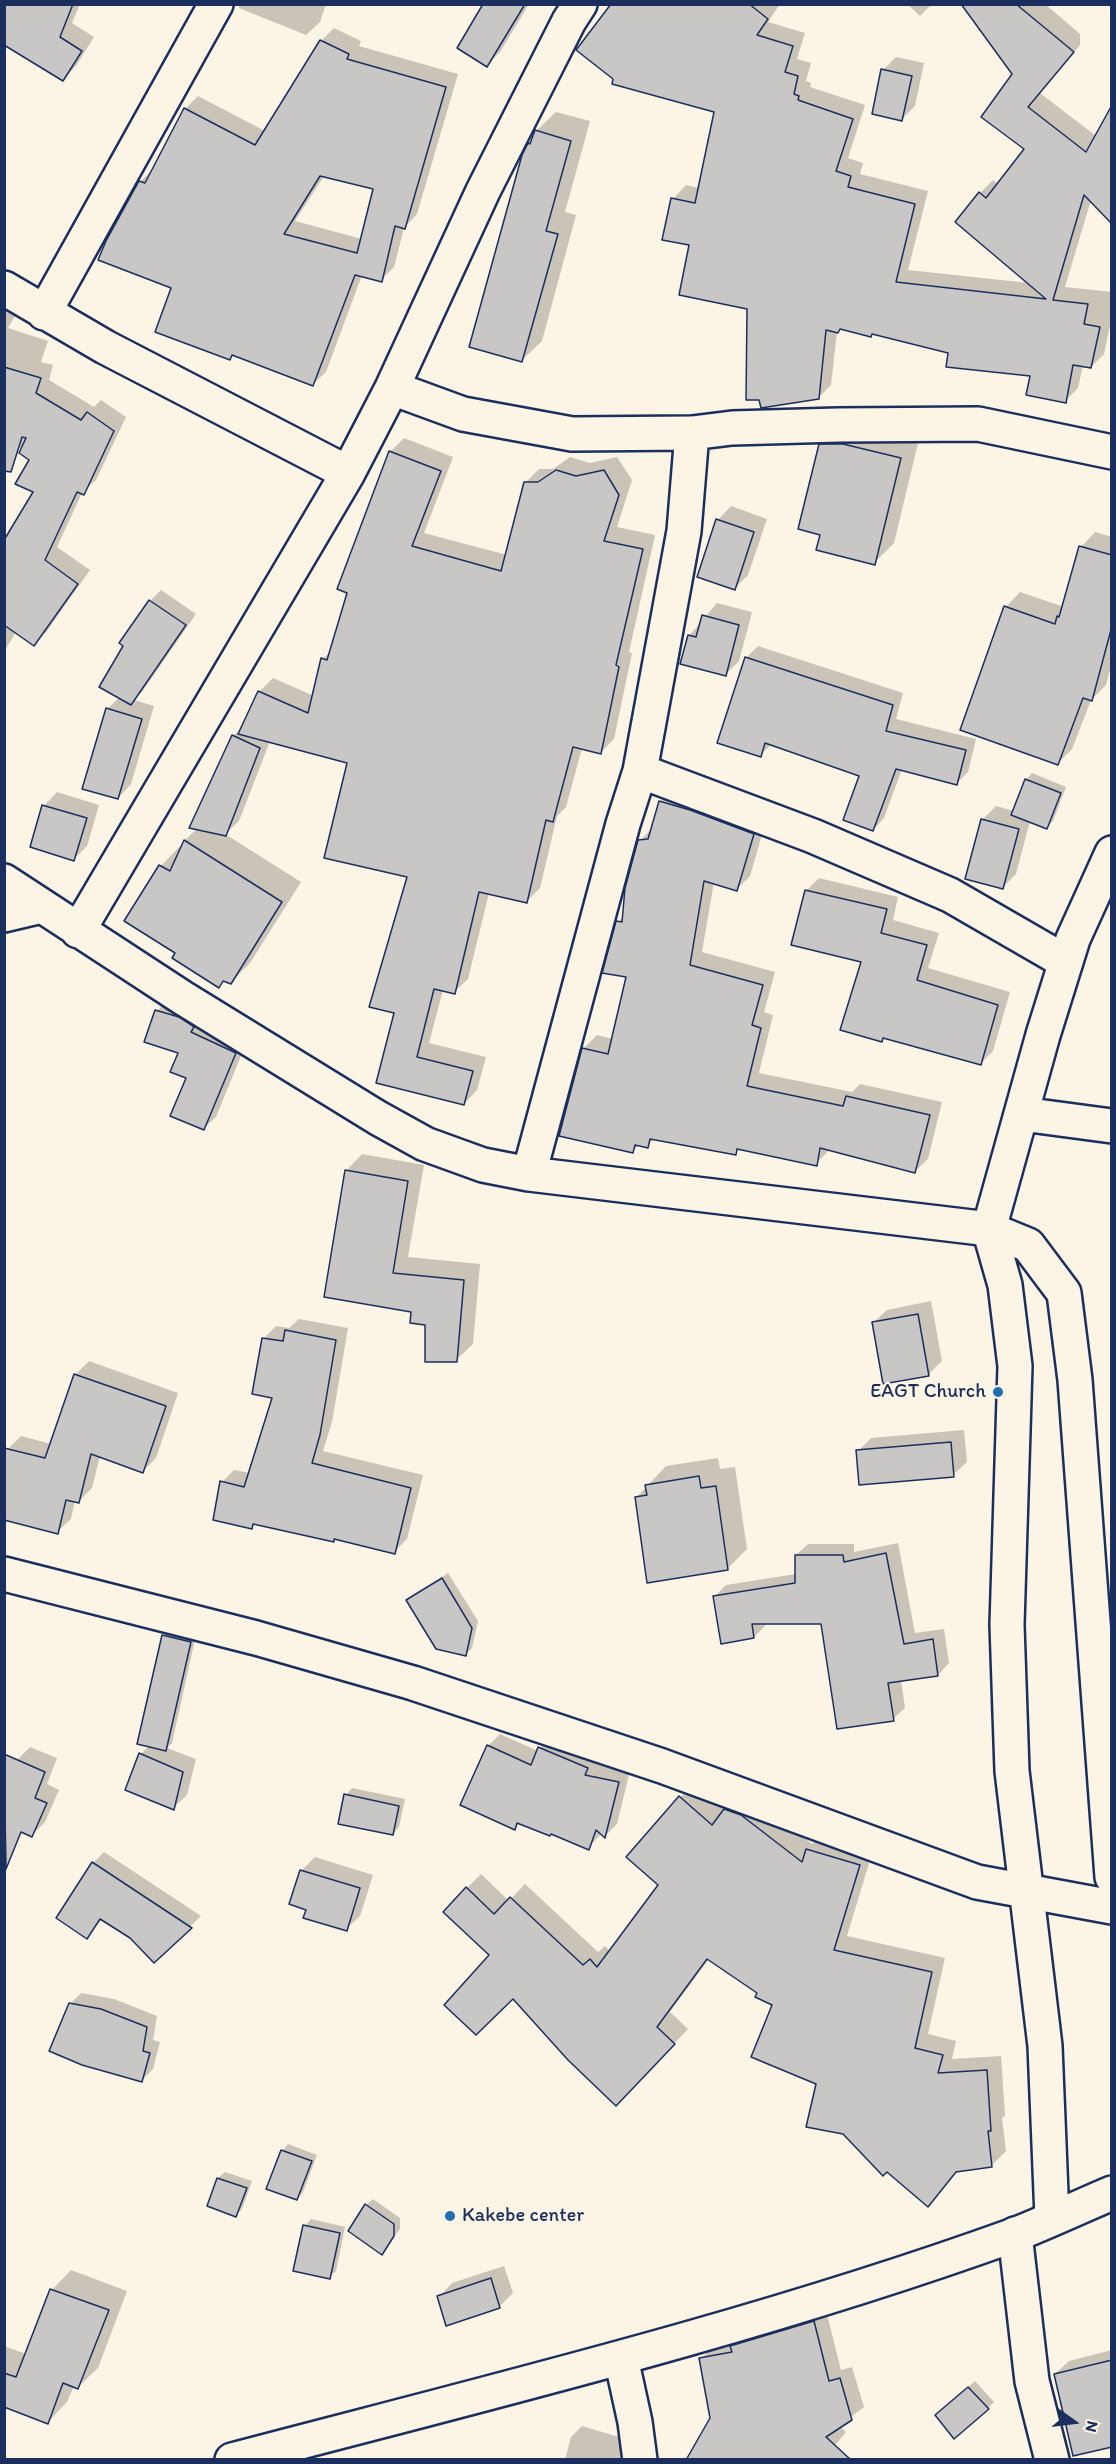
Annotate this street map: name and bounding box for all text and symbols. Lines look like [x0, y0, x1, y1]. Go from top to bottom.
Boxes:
place label: EAGT Church [870, 1380, 986, 1404]
marker: EAGT Church [991, 1385, 1005, 1399]
place label: Kakebe center [462, 2204, 584, 2228]
marker: Kakebe center [443, 2209, 457, 2223]
north arrow [1044, 2392, 1104, 2452]
text: N [1081, 2419, 1102, 2434]

